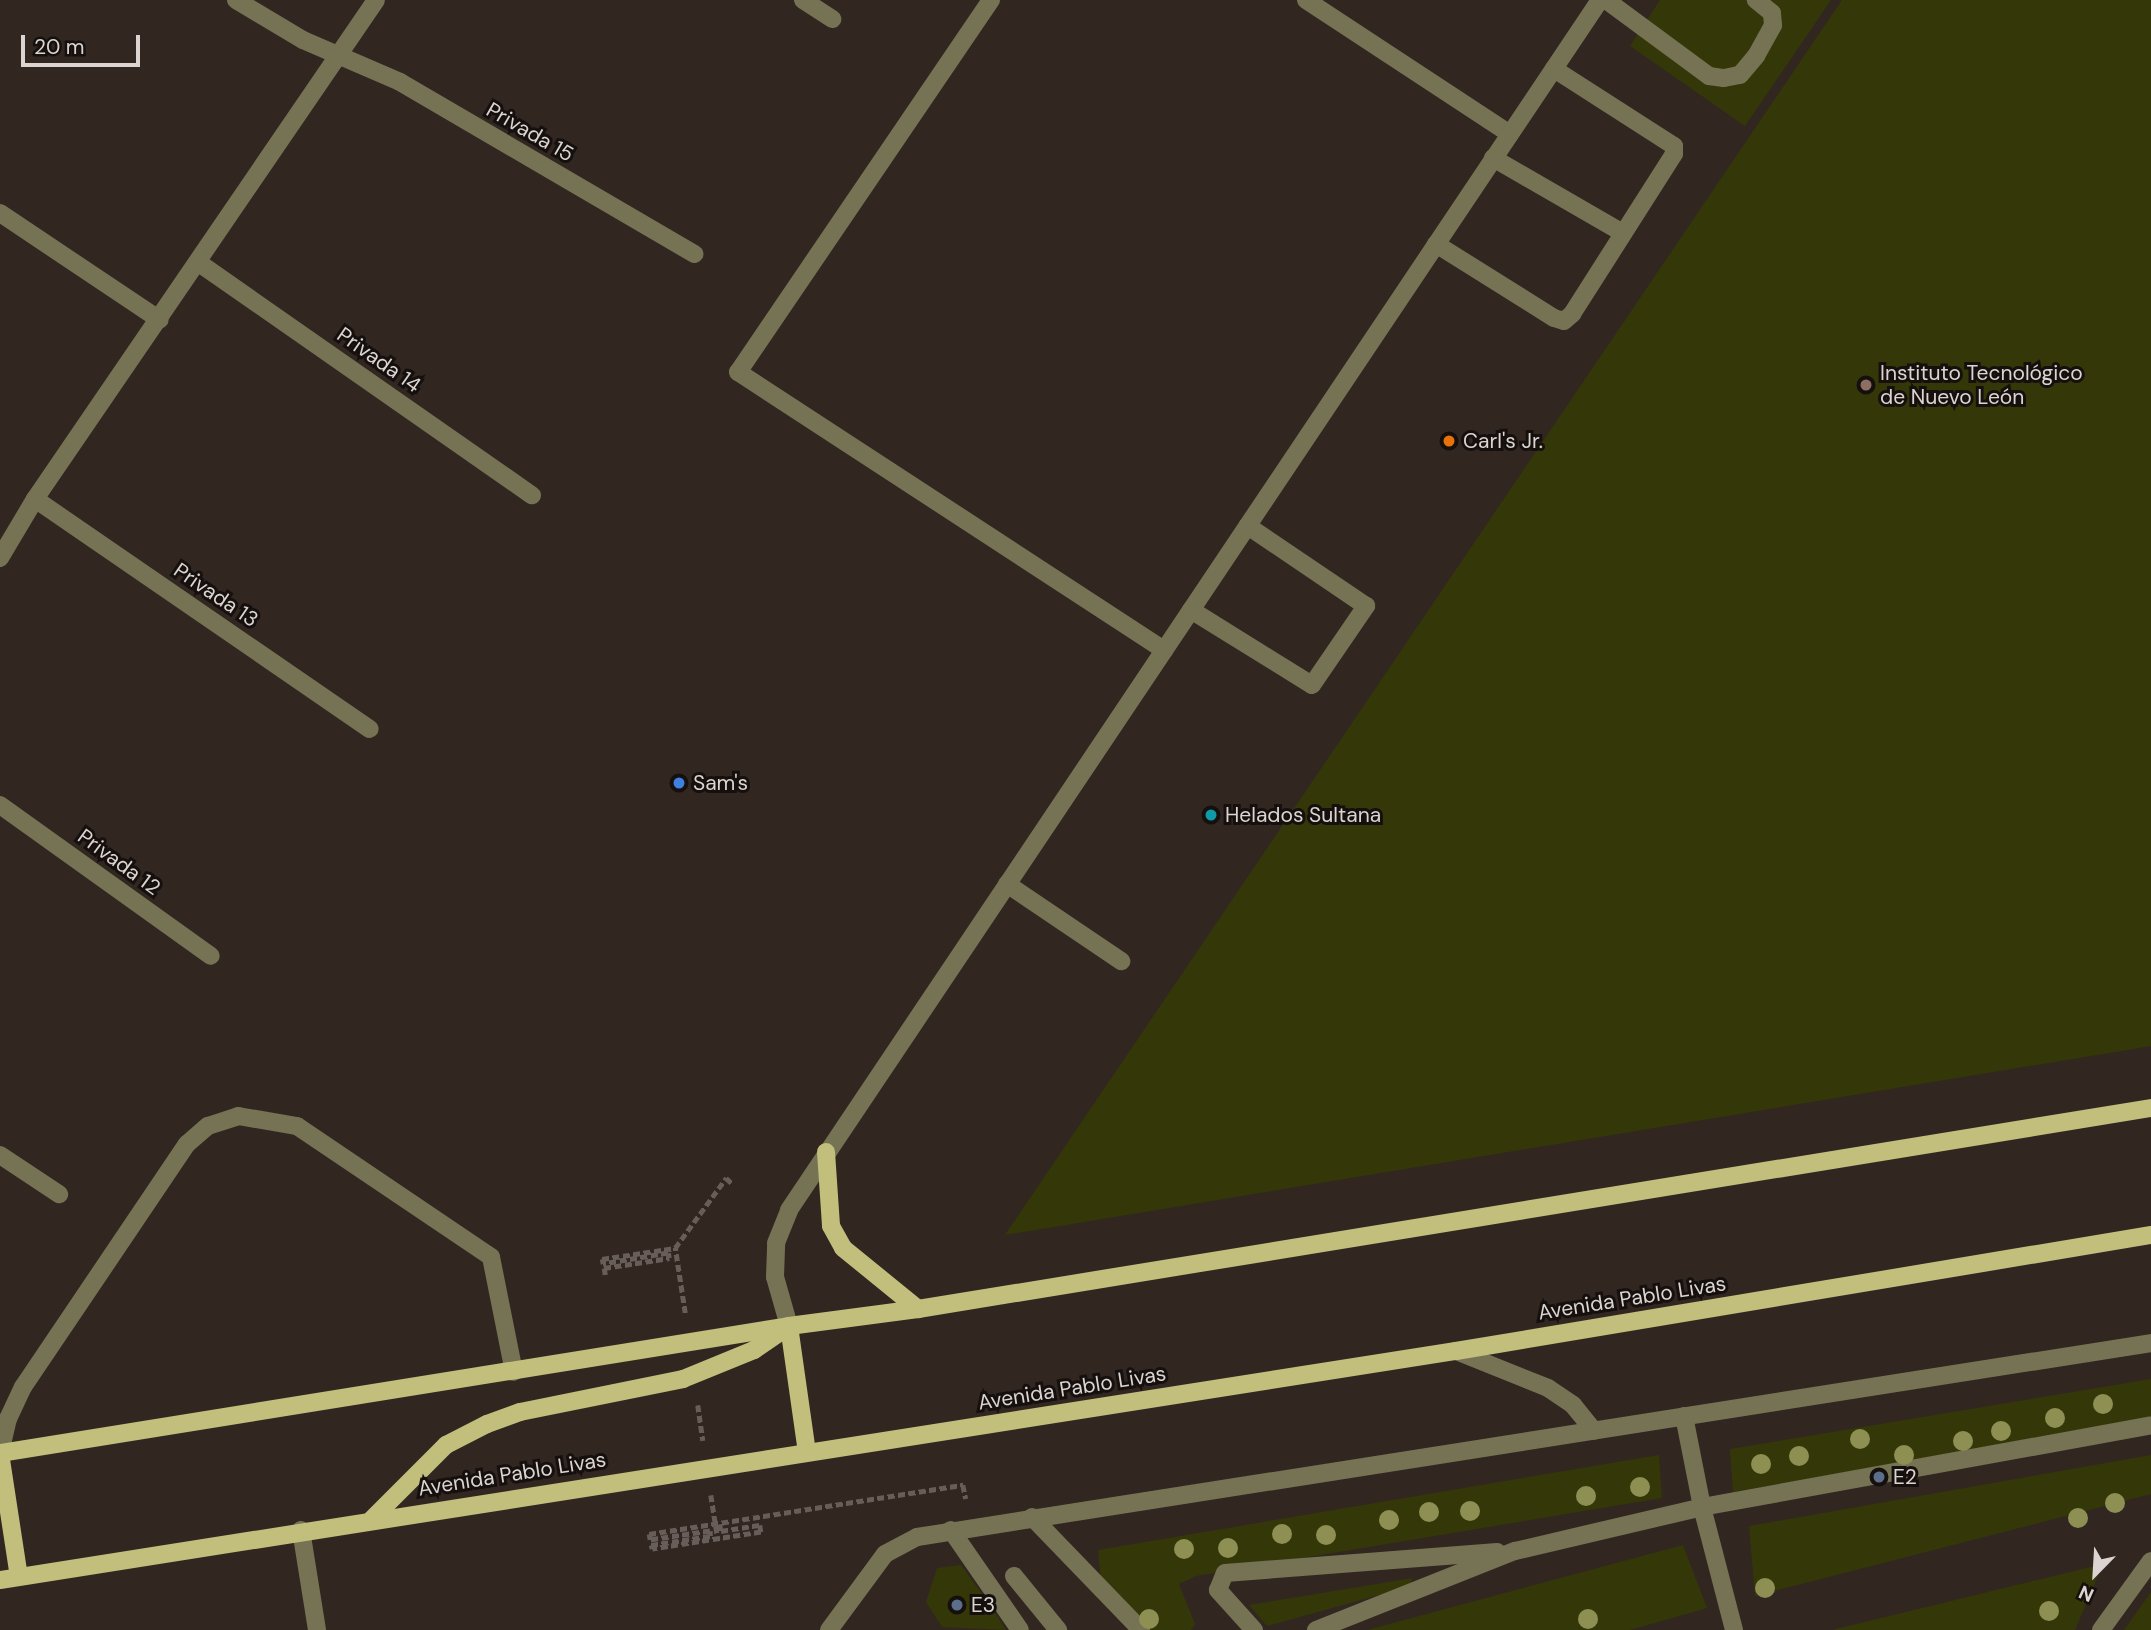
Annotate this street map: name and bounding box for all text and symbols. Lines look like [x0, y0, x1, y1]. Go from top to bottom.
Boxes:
scale bar [24, 21, 144, 65]
text: 20 m [34, 33, 85, 61]
street label: Privada 15 [482, 97, 578, 167]
street label: Privada 14 [332, 322, 426, 398]
place label: Instituto Tecnológico de Nuevo León [1880, 360, 2083, 410]
marker: Instituto Tecnológico de Nuevo León [1858, 377, 1874, 393]
place label: Carl's Jr. [1463, 428, 1543, 454]
marker: Carl's Jr. [1441, 433, 1457, 449]
street label: Privada 13 [169, 558, 263, 632]
place label: Sam's [693, 770, 748, 796]
marker: Sam's [671, 775, 687, 791]
place label: Helados Sultana [1225, 802, 1381, 828]
marker: Helados Sultana [1203, 807, 1219, 823]
street label: Privada 12 [73, 824, 165, 900]
street label: Avenida Pablo Livas [1536, 1271, 1728, 1325]
street label: Avenida Pablo Livas [976, 1361, 1168, 1415]
street label: Avenida Pablo Livas [416, 1447, 608, 1501]
place label: E2 [1893, 1464, 1917, 1490]
marker: E2 [1871, 1469, 1887, 1485]
north arrow [2060, 1539, 2130, 1609]
text: N [2075, 1579, 2098, 1608]
place label: E3 [971, 1592, 995, 1618]
marker: E3 [949, 1597, 965, 1613]

